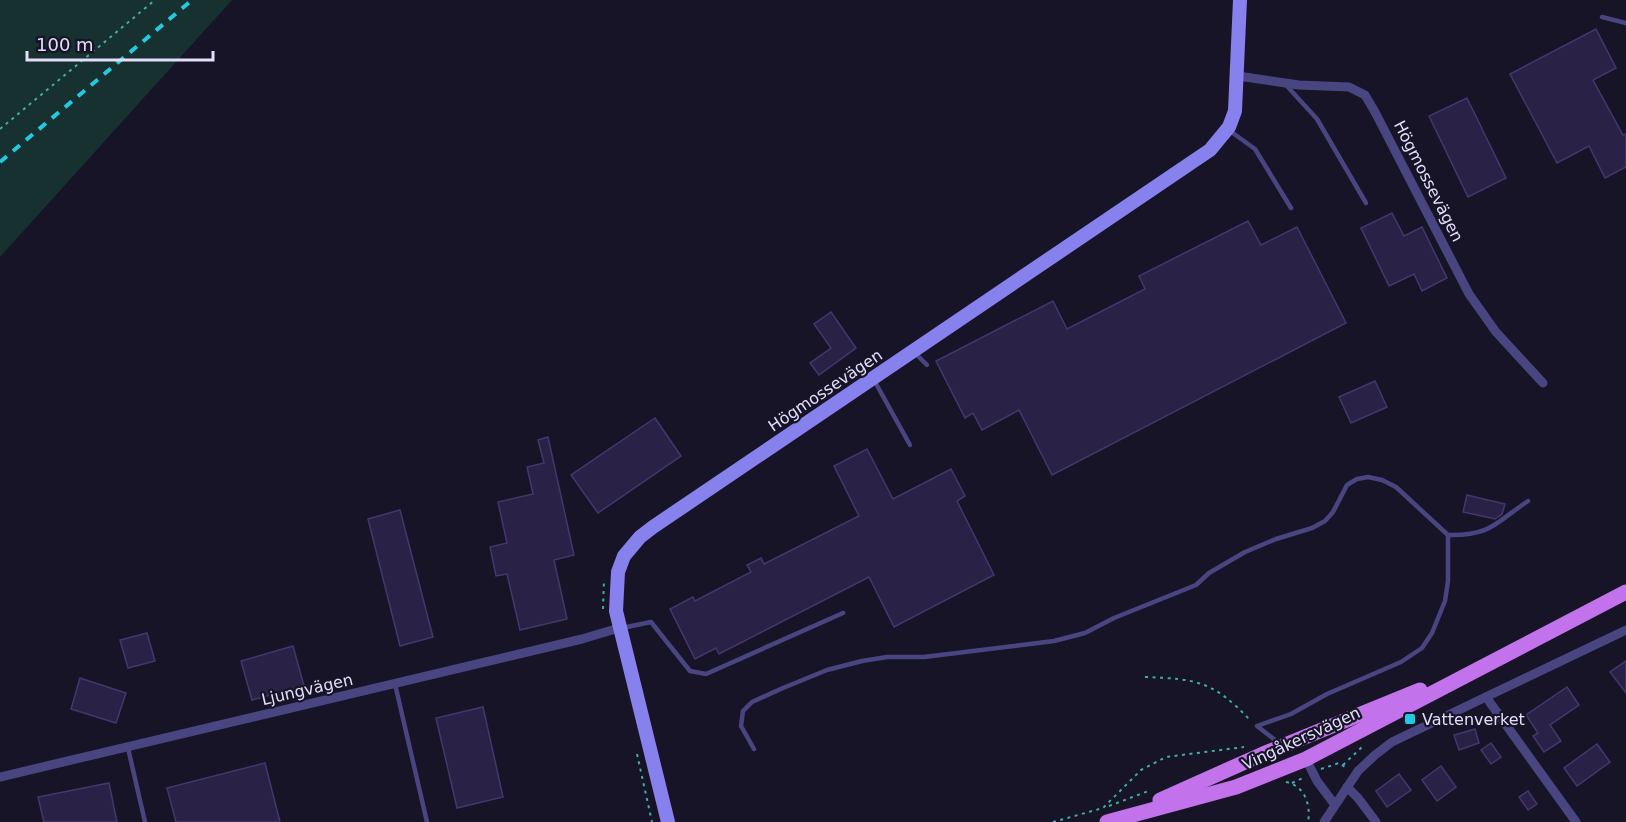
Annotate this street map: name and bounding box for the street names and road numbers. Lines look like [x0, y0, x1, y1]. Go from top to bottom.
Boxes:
street label: Högmossevägen [1390, 118, 1467, 245]
street label: Högmossevägen [765, 345, 886, 436]
street label: Ljungvägen [260, 670, 355, 709]
street label: Vingåkersvägen [1239, 703, 1363, 774]

